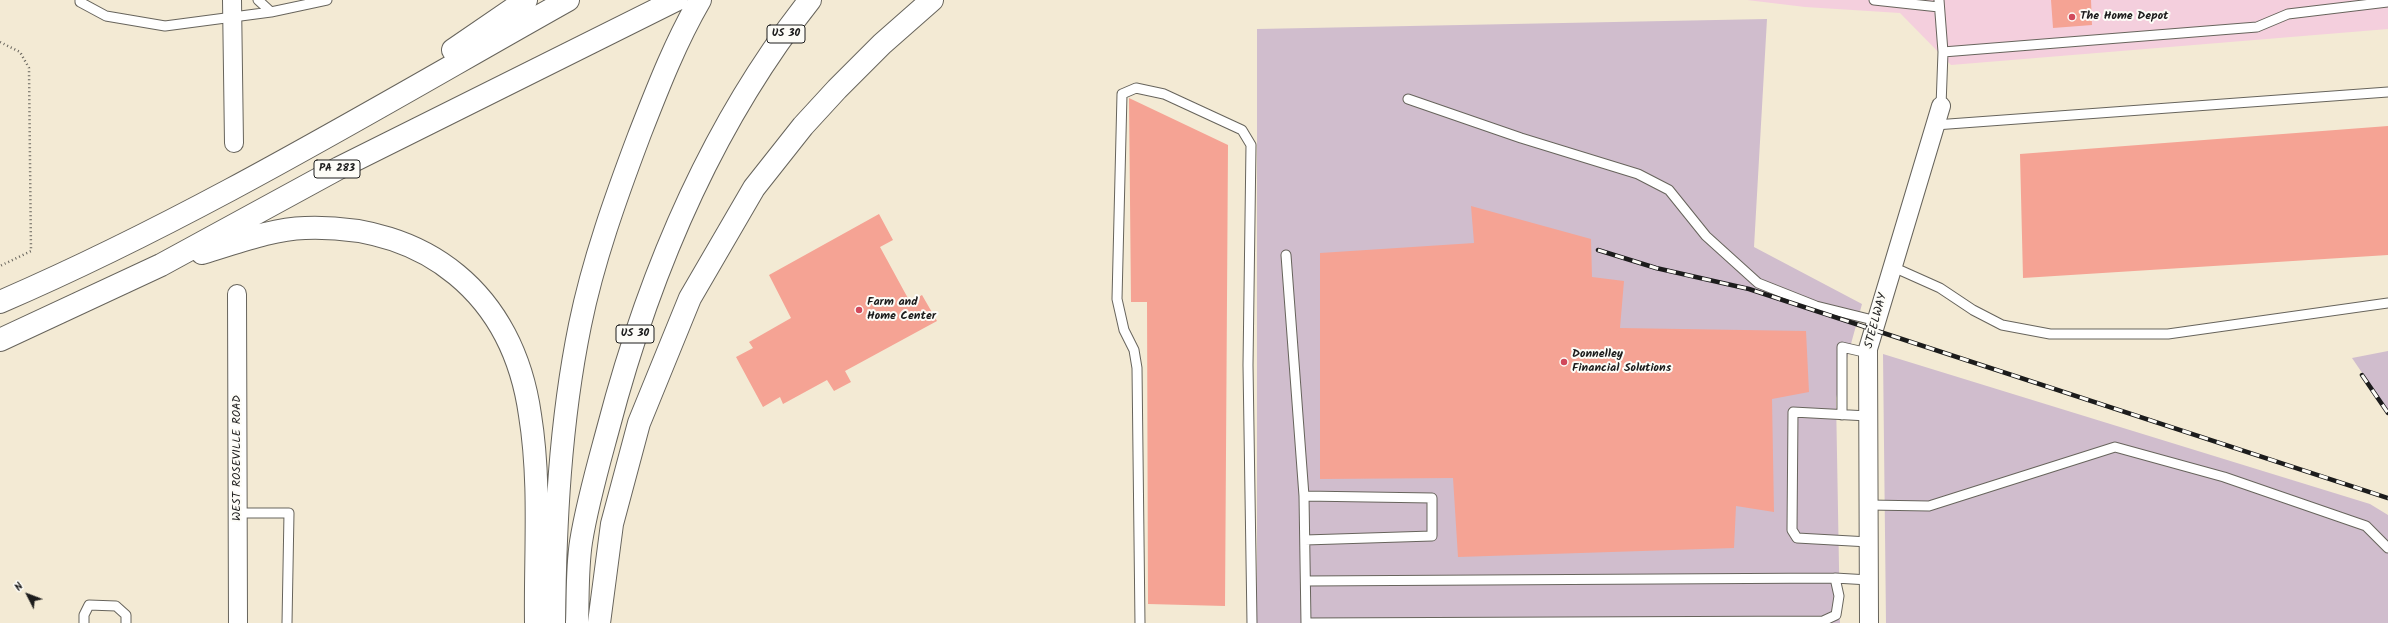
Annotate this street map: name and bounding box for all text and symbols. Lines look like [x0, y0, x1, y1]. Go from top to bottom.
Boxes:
place label: The Home Depot [2080, 10, 2169, 24]
marker: The Home Depot [2067, 12, 2077, 22]
road number: US 30 [767, 25, 805, 43]
road number: PA 283 [314, 160, 360, 178]
street label: STEELWAY [1863, 292, 1891, 350]
place label: Farm and Home Center [867, 296, 936, 324]
marker: Farm and Home Center [854, 305, 864, 315]
road number: US 30 [616, 325, 654, 343]
place label: Donnelley Financial Solutions [1572, 348, 1671, 376]
marker: Donnelley Financial Solutions [1559, 357, 1569, 367]
street label: WEST ROSEVILLE ROAD [231, 395, 245, 521]
north arrow [8, 575, 48, 615]
text: N [10, 578, 28, 596]

